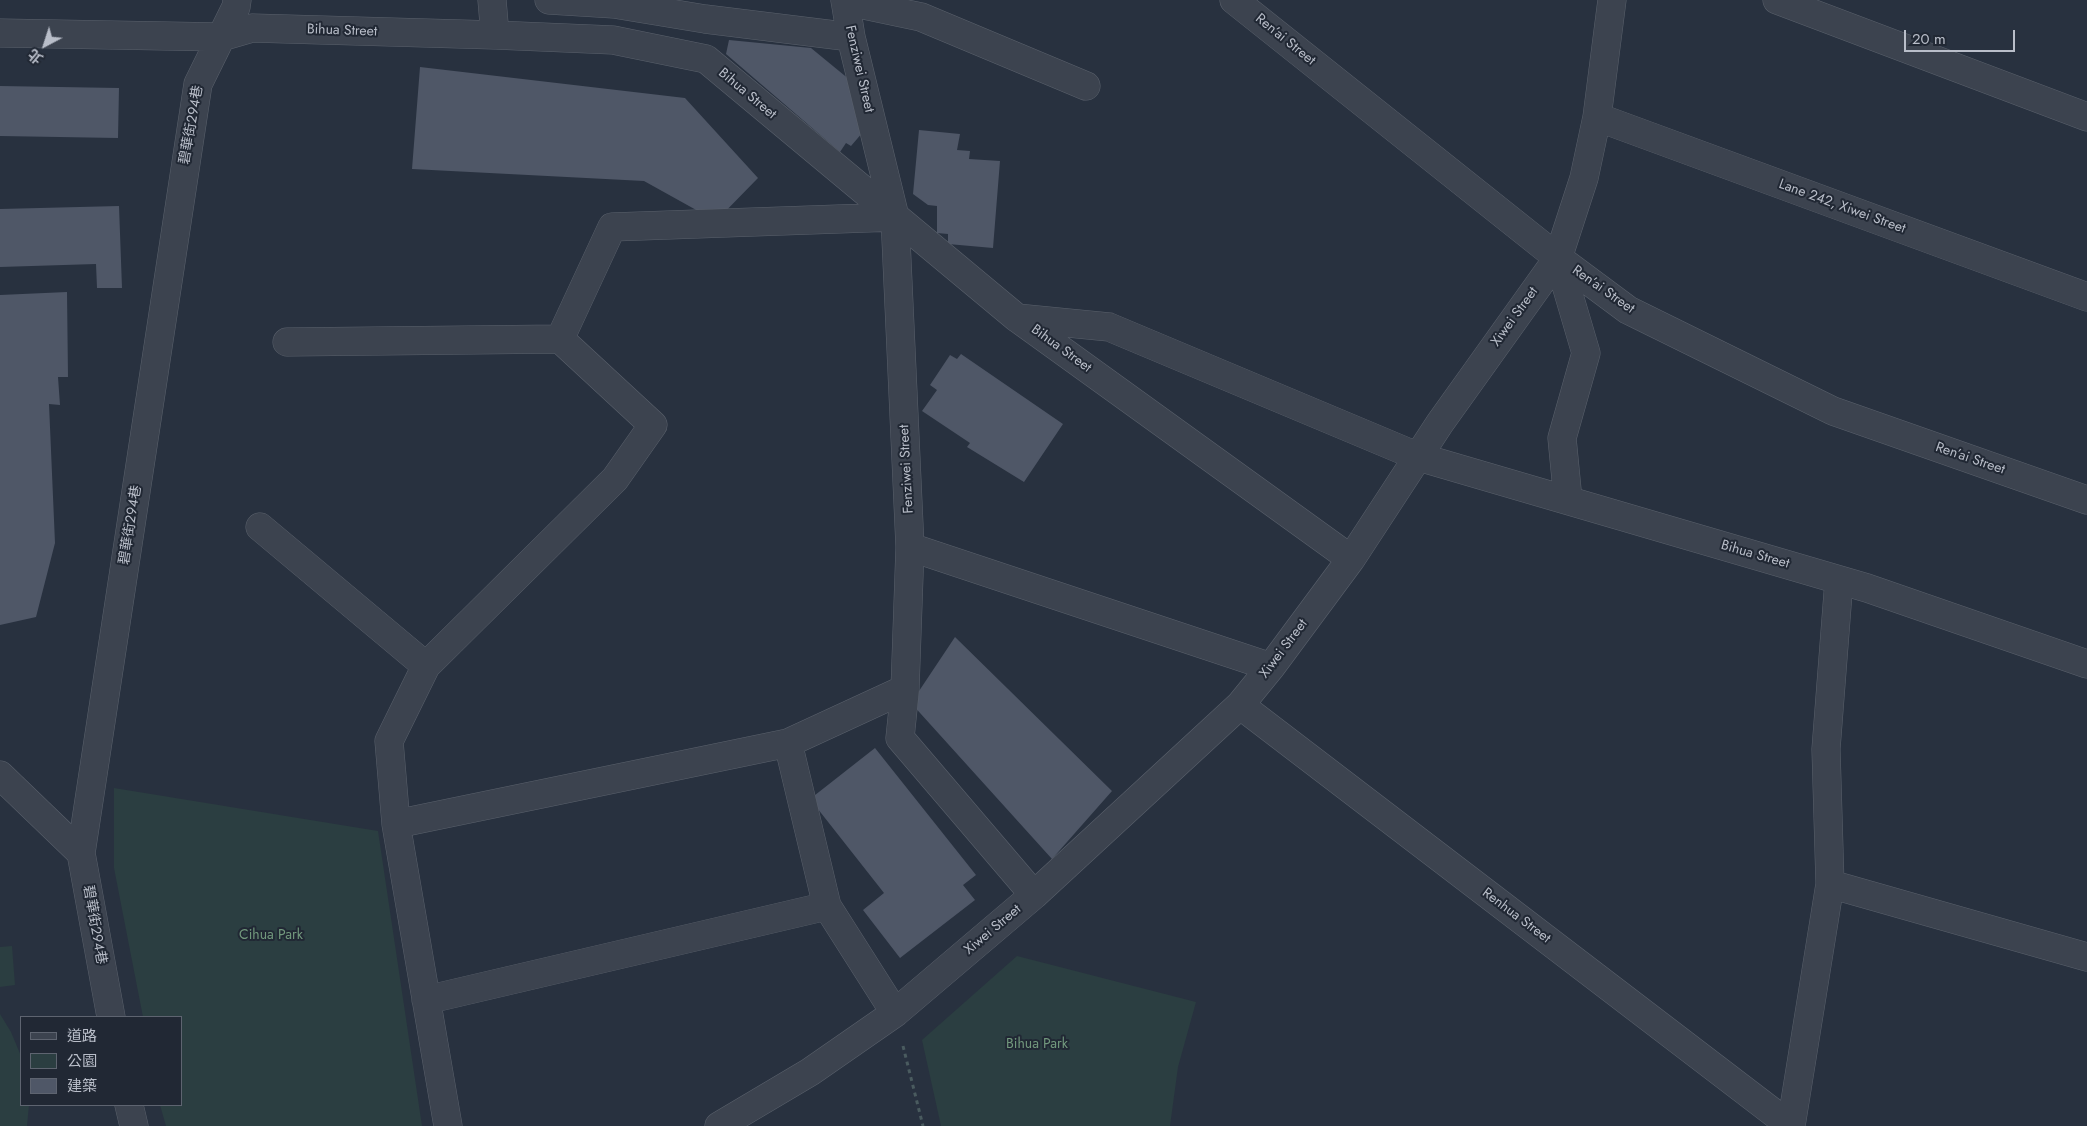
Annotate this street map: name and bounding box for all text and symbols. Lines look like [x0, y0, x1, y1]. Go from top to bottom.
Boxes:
street label: Ren’ai Street [1252, 11, 1318, 69]
north arrow [20, 20, 70, 70]
scale bar [1907, 20, 2018, 52]
street label: Bihua Street [306, 21, 378, 41]
street label: Fenziwei Street [841, 24, 877, 114]
text: 20 m [1912, 28, 1946, 50]
text: 北 [24, 44, 47, 69]
street label: Bihua Street [715, 65, 779, 123]
street label: 碧華街294巷 [177, 84, 207, 166]
street label: Lane 242, Xiwei Street [1776, 176, 1908, 238]
street label: Ren’ai Street [1569, 262, 1637, 318]
street label: Xiwei Street [1488, 284, 1542, 350]
street label: Bihua Street [1028, 321, 1094, 377]
street label: Fenziwei Street [896, 424, 918, 514]
street label: Ren’ai Street [1933, 439, 2007, 479]
street label: 碧華街294巷 [116, 484, 146, 566]
street label: Bihua Street [1719, 537, 1791, 573]
street label: Xiwei Street [1256, 616, 1312, 682]
street label: 碧華街294巷 [79, 884, 109, 966]
street label: Renhua Street [1478, 885, 1554, 947]
street label: Xiwei Street [961, 901, 1025, 959]
park label: Cihua Park [239, 928, 303, 944]
legend [20, 1016, 182, 1106]
text: 道路 [67, 1025, 97, 1047]
park label: Bihua Park [1006, 1037, 1068, 1053]
text: 公園 [67, 1050, 97, 1072]
text: 建築 [67, 1075, 97, 1097]

